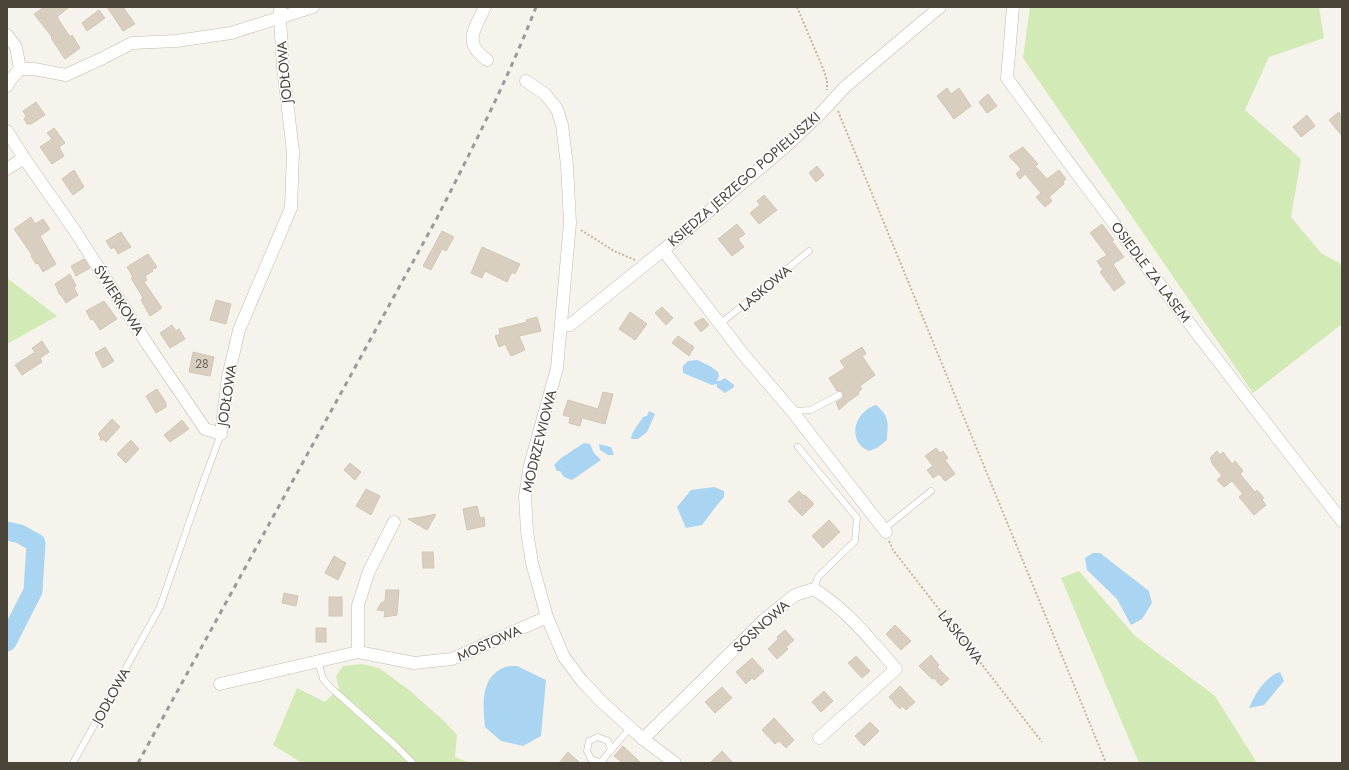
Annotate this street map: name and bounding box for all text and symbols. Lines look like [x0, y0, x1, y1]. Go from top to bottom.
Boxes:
street label: JODŁOWA [271, 39, 297, 106]
street label: KSIĘDZA JERZEGO POPIEŁUSZKI [663, 107, 825, 251]
street label: OSIEDLE ZA LASEM [1107, 218, 1195, 326]
street label: LASKOWA [734, 260, 796, 316]
street label: ŚWIERKOWA [89, 261, 150, 340]
house number: 28 [195, 355, 209, 373]
street label: JODŁOWA [212, 362, 242, 429]
street label: MODRZEWIOWA [517, 387, 562, 494]
street label: SOSNOWA [728, 595, 794, 657]
street label: LASKOWA [934, 606, 989, 669]
street label: MOSTOWA [454, 620, 525, 666]
street label: JODŁOWA [86, 663, 135, 730]

